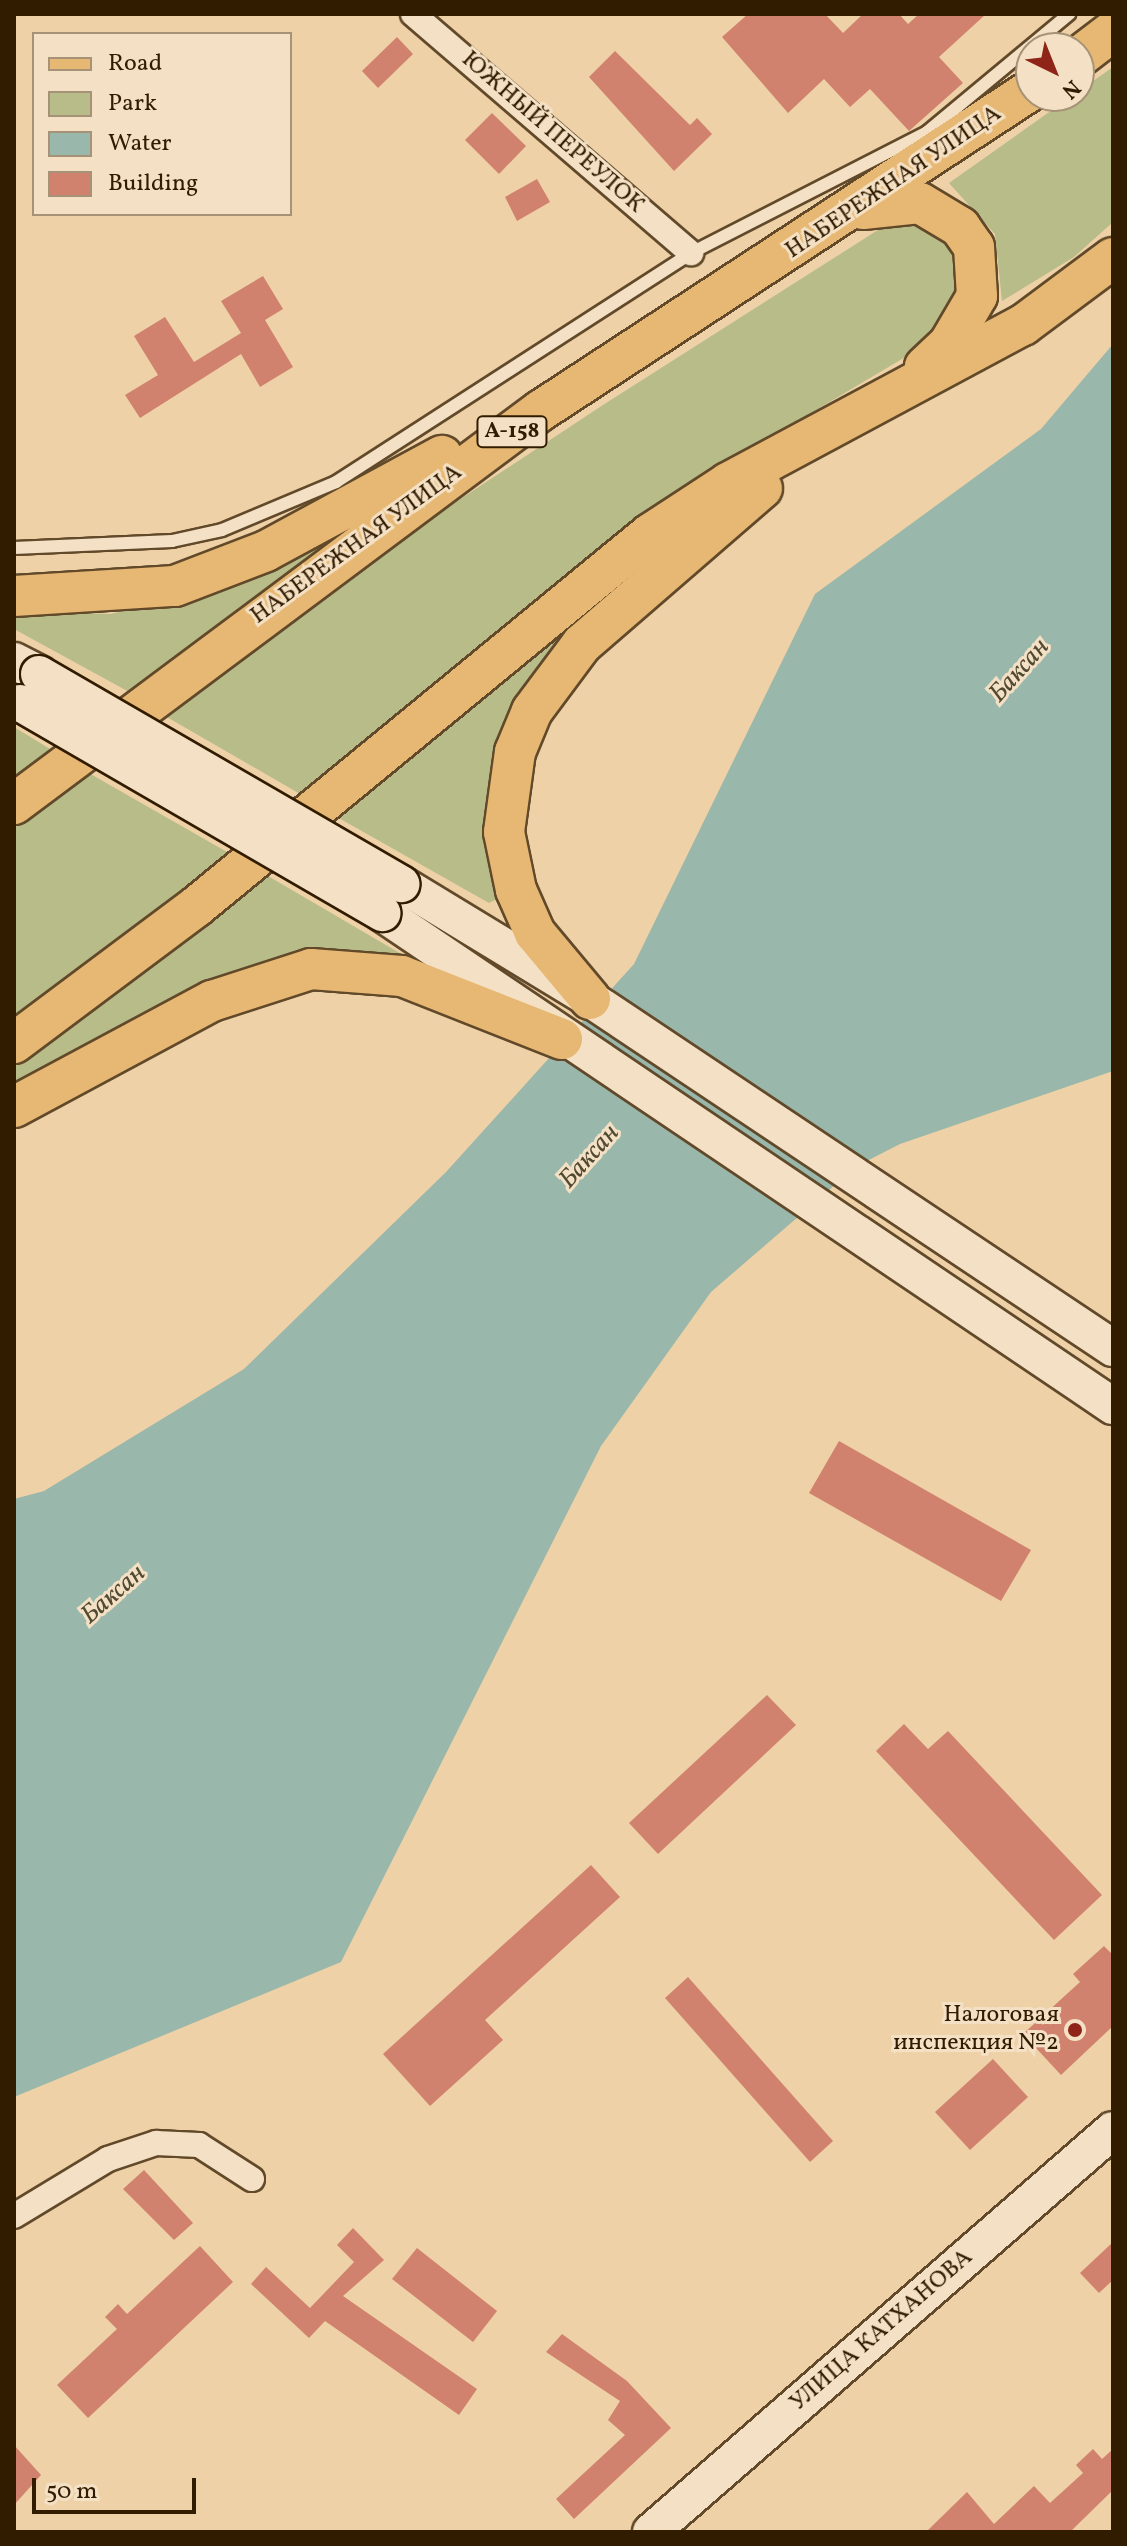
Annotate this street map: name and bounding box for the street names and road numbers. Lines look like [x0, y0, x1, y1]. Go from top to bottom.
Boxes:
street label: ЮЖНЫЙ ПЕРЕУЛОК [455, 46, 649, 220]
street label: НАБЕРЕЖНАЯ УЛИЦА [781, 100, 1007, 266]
road number: А-158 [476, 414, 548, 450]
street label: НАБЕРЕЖНАЯ УЛИЦА [246, 459, 468, 631]
street label: УЛИЦА КАТХАНОВА [785, 2244, 979, 2418]

